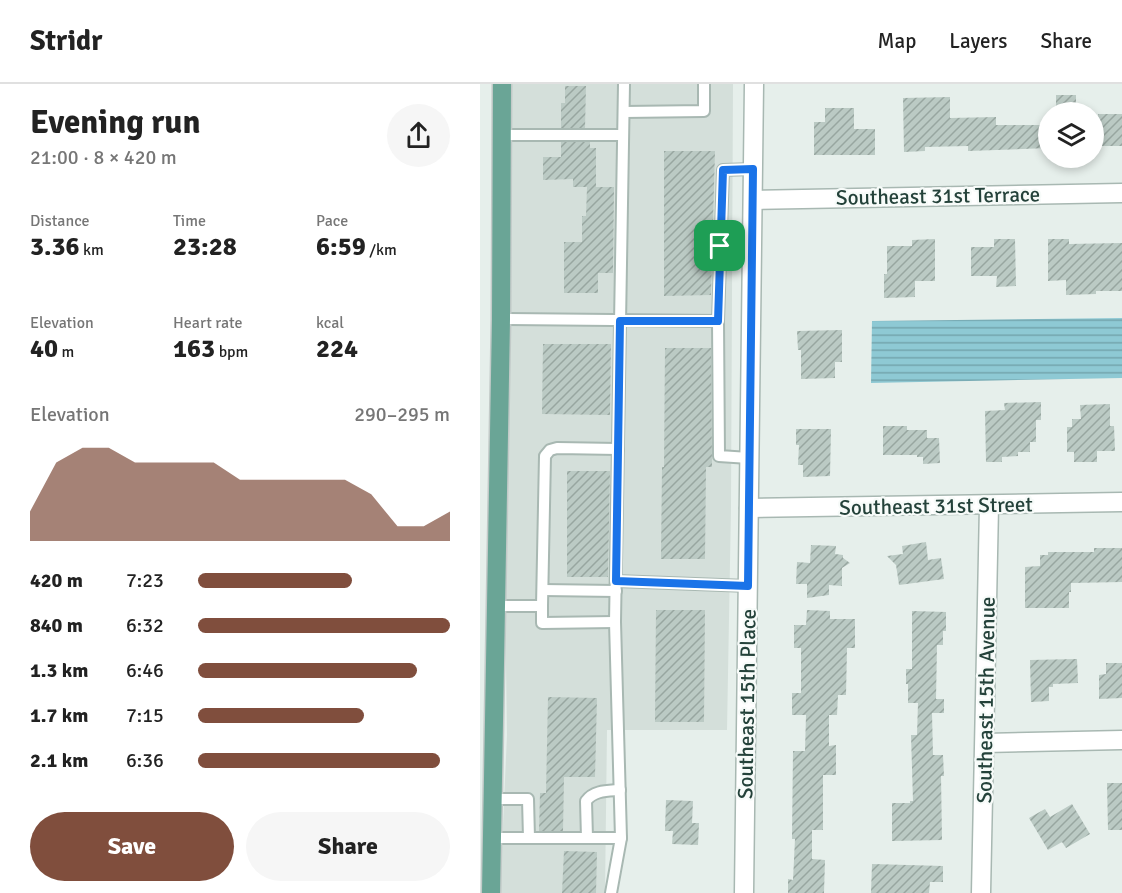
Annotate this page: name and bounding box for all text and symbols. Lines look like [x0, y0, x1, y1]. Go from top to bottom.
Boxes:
text: Stridr [30, 24, 102, 58]
text: Map [878, 28, 916, 54]
text: Layers [949, 28, 1007, 54]
text: Share [1040, 28, 1092, 54]
text: Evening run [30, 102, 200, 143]
map controls [1038, 102, 1104, 168]
button: layers [1038, 102, 1104, 168]
button: share [387, 104, 450, 167]
text: 21:00 · 8 × 420 m [30, 145, 177, 170]
street label: Southeast 31st Terrace [836, 181, 1040, 211]
text: Distance [30, 211, 90, 231]
text: Time [173, 211, 206, 231]
text: Pace [316, 211, 348, 231]
pin [694, 220, 745, 271]
icon: arrive [703, 229, 736, 262]
text: 3.36 [30, 231, 80, 263]
text: 23:28 [173, 231, 237, 263]
text: 6:59 [316, 231, 366, 263]
text: km [80, 240, 104, 260]
text: /km [366, 240, 397, 260]
text: Elevation [30, 313, 94, 333]
text: Heart rate [173, 313, 242, 333]
text: kcal [316, 313, 344, 333]
text: 40 [30, 333, 58, 365]
text: 163 [173, 333, 215, 365]
text: 224 [316, 333, 358, 365]
text: m [58, 342, 74, 362]
text: bpm [215, 342, 248, 362]
text: Elevation [30, 402, 110, 427]
text: 290–295 m [354, 402, 450, 427]
street label: Southeast 31st Street [839, 491, 1033, 521]
text: 420 m [30, 568, 83, 593]
text: 7:23 [126, 568, 164, 593]
street label: Southeast 15th Avenue [971, 596, 1001, 804]
street label: Southeast 15th Place [732, 609, 762, 799]
text: 840 m [30, 613, 83, 638]
text: 6:32 [126, 613, 164, 638]
text: 1.3 km [30, 658, 88, 683]
text: 6:46 [126, 658, 164, 683]
text: 1.7 km [30, 703, 88, 728]
text: 7:15 [126, 703, 164, 728]
text: 2.1 km [30, 748, 88, 773]
text: 6:36 [126, 748, 164, 773]
button: Save [30, 812, 234, 881]
button: Share [246, 812, 450, 881]

